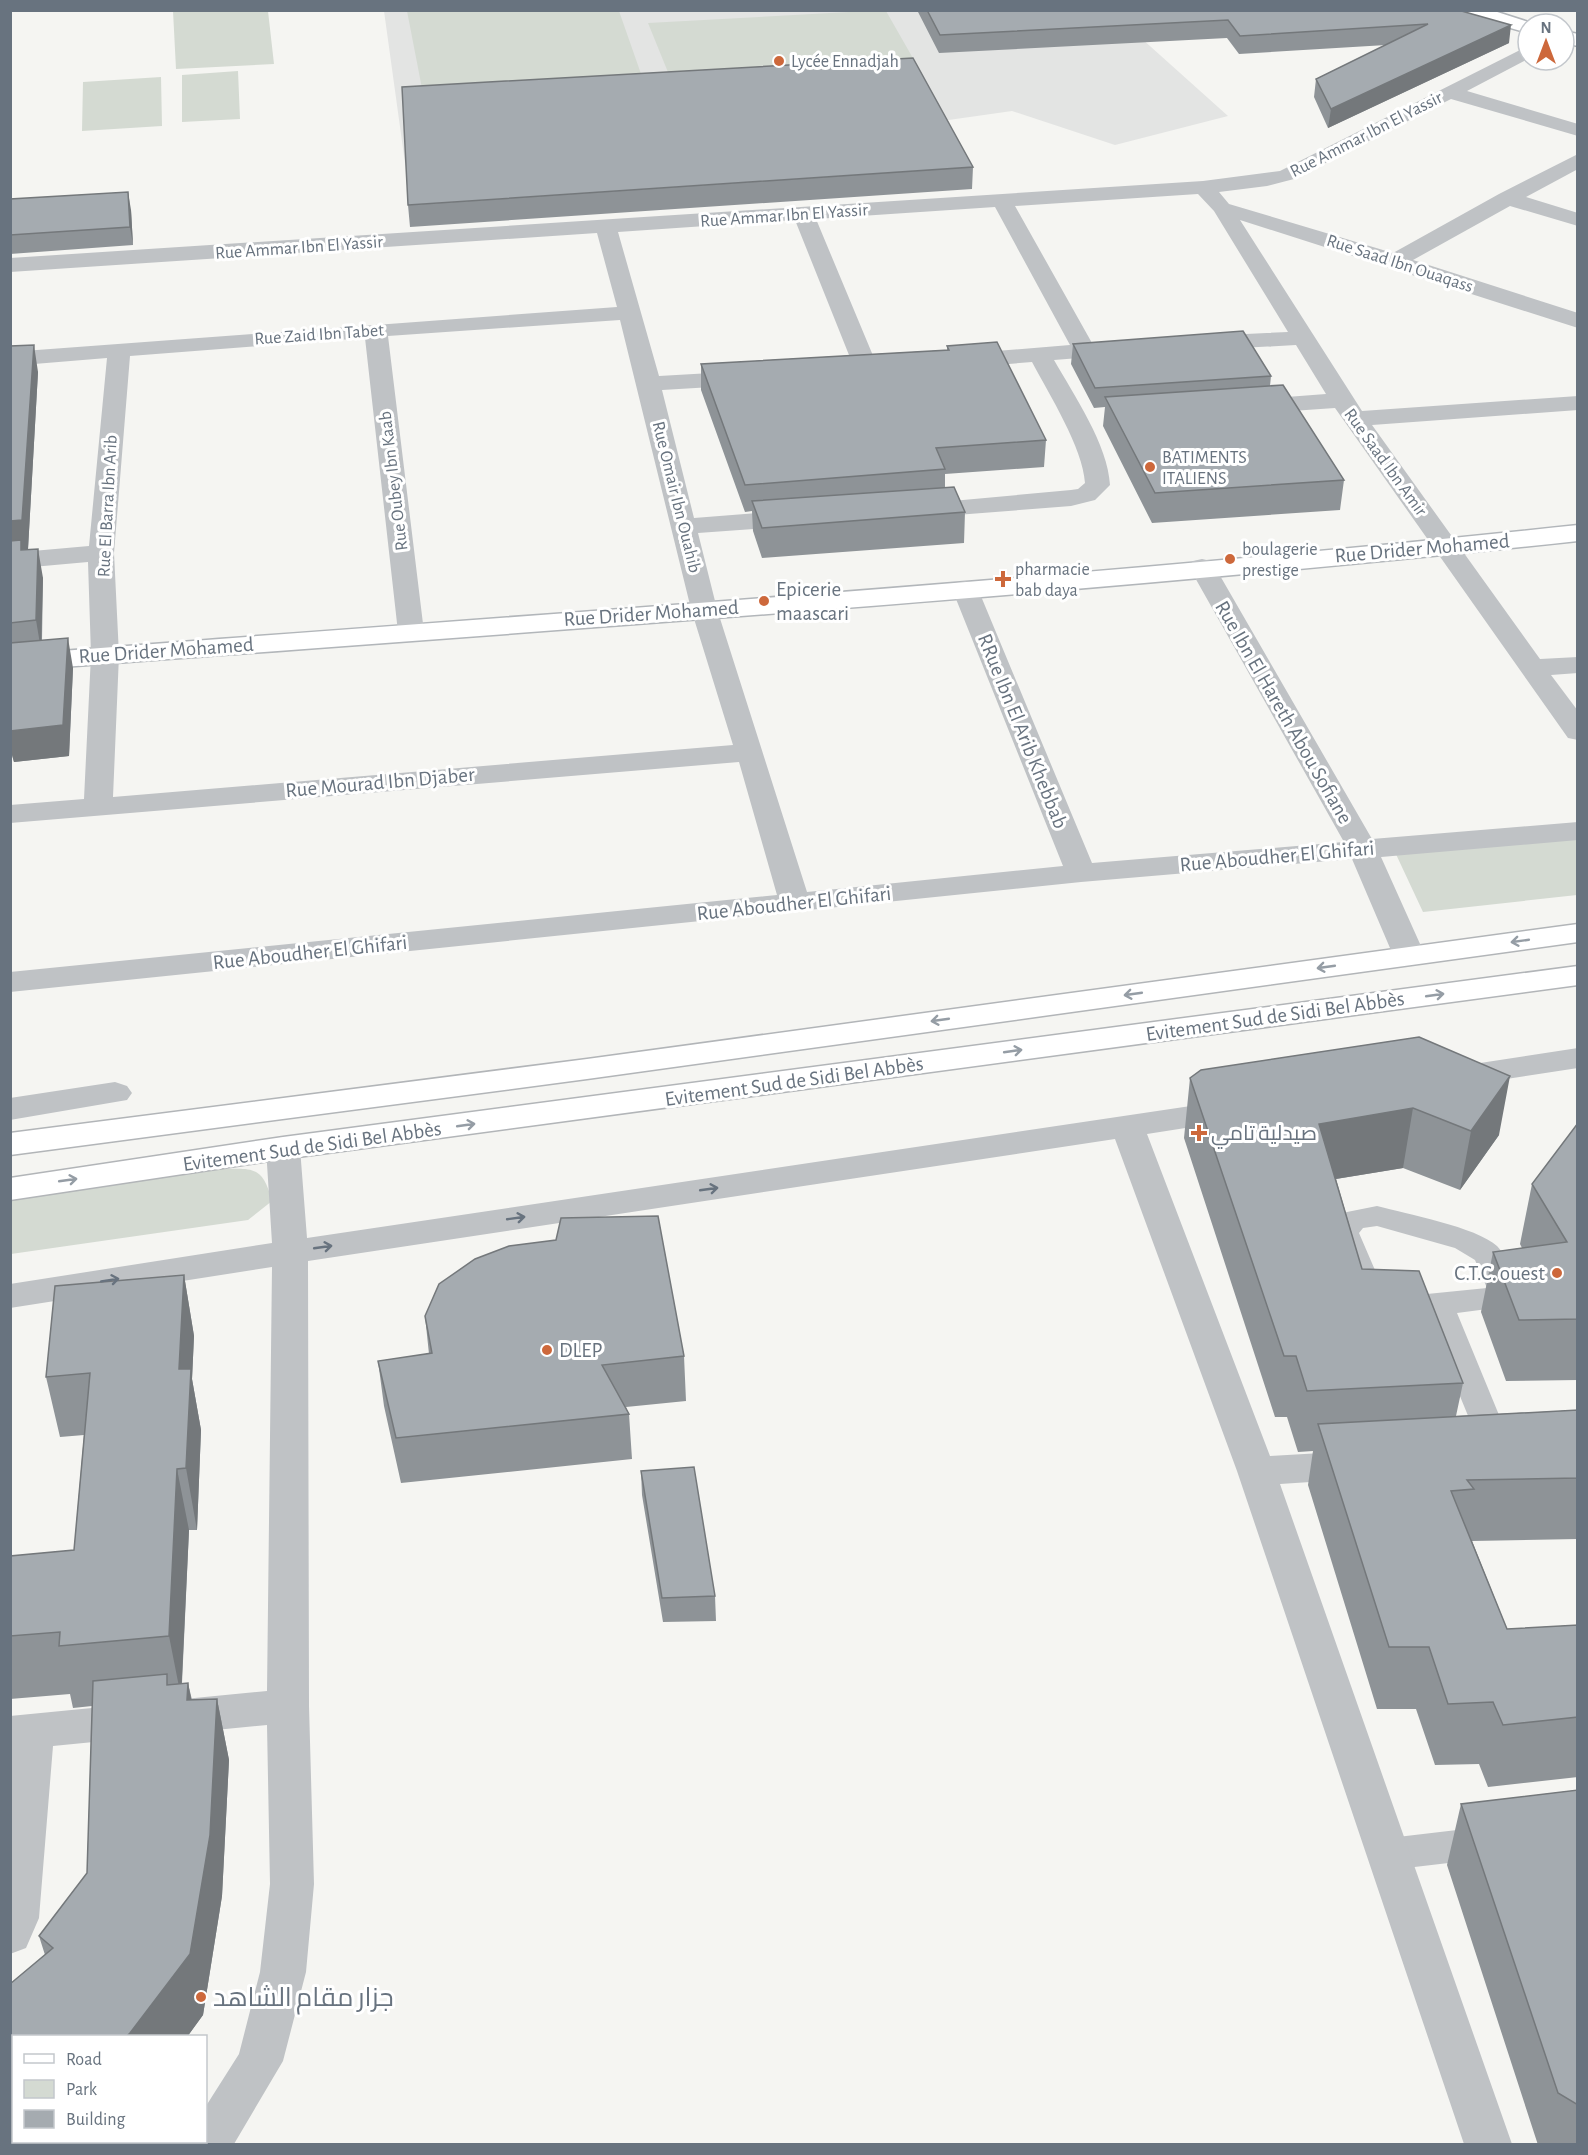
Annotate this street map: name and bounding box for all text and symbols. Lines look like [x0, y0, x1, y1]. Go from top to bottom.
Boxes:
north arrow [1516, 12, 1576, 72]
text: N [1540, 20, 1552, 36]
place label: Lycée Ennadjah [791, 53, 899, 71]
marker: Lycée Ennadjah [772, 54, 786, 68]
street label: Rue Ammar Ibn El Yassir [1287, 89, 1446, 181]
street label: Rue Ammar Ibn El Yassir [700, 201, 869, 231]
street label: Rue Saad Ibn Ouaqass [1324, 232, 1475, 296]
street label: Rue Ammar Ibn El Yassir [215, 233, 384, 263]
street label: Rue Zaid Ibn Tabet [254, 321, 385, 349]
street label: Rue Saad Ibn Amir [1340, 406, 1430, 520]
street label: Rue Oubey Ibn Kaab [376, 410, 411, 552]
street label: Rue Omair Ibn Ouahib [649, 420, 704, 575]
street label: Rue El Barra Ibn Arib [95, 434, 121, 578]
place label: BATIMENTS ITALIENS [1162, 449, 1247, 488]
marker: BATIMENTS ITALIENS [1143, 460, 1157, 474]
street label: Rue Drider Mohamed [1334, 530, 1511, 567]
place label: boulagerie prestige [1242, 541, 1318, 580]
marker: boulagerie prestige [1223, 552, 1237, 566]
place label: pharmacie bab daya [1015, 561, 1090, 600]
marker: pharmacie bab daya [996, 572, 1010, 586]
place label: Epicerie maascari [776, 579, 849, 624]
marker: Epicerie maascari [757, 594, 771, 608]
street label: Rue Drider Mohamed [563, 597, 739, 630]
street label: Rue Ibn El Hareth Abou Sofiane [1211, 597, 1356, 827]
street label: RRue Ibn El Arib Khebbab [974, 631, 1071, 832]
street label: Rue Drider Mohamed [78, 634, 254, 667]
street label: Rue Mourad Ibn Djaber [285, 764, 476, 801]
street label: Rue Aboudher El Ghifari [1179, 838, 1375, 875]
street label: Rue Aboudher El Ghifari [696, 883, 892, 924]
street label: Rue Aboudher El Ghifari [212, 932, 408, 973]
one-way arrow [1510, 935, 1530, 946]
one-way arrow [1317, 961, 1337, 972]
one-way arrow [1124, 988, 1144, 999]
street label: Evitement Sud de Sidi Bel Abbès [1144, 988, 1406, 1045]
one-way arrow [1424, 989, 1444, 1000]
one-way arrow [931, 1015, 950, 1026]
one-way arrow [1002, 1046, 1022, 1057]
street label: Evitement Sud de Sidi Bel Abbès [663, 1053, 925, 1110]
street label: Evitement Sud de Sidi Bel Abbès [181, 1118, 443, 1175]
one-way arrow [455, 1119, 475, 1130]
place label: صيدلية تامي [1211, 1123, 1317, 1149]
marker: صيدلية تامي [1192, 1126, 1206, 1140]
one-way arrow [58, 1175, 78, 1186]
one-way arrow [698, 1183, 718, 1194]
one-way arrow [506, 1212, 525, 1223]
one-way arrow [313, 1241, 333, 1252]
place label: C.T.C. ouest [1454, 1263, 1545, 1284]
marker: C.T.C. ouest [1550, 1266, 1564, 1280]
one-way arrow [99, 1274, 119, 1285]
place label: DLEP [559, 1340, 602, 1361]
marker: DLEP [540, 1343, 554, 1357]
place label: جزار مقام الشاهد [213, 1985, 394, 2015]
marker: جزار مقام الشاهد [194, 1990, 208, 2004]
legend [12, 2035, 207, 2143]
text: Road [66, 2051, 102, 2069]
text: Park [66, 2081, 98, 2099]
text: Building [66, 2111, 126, 2129]

